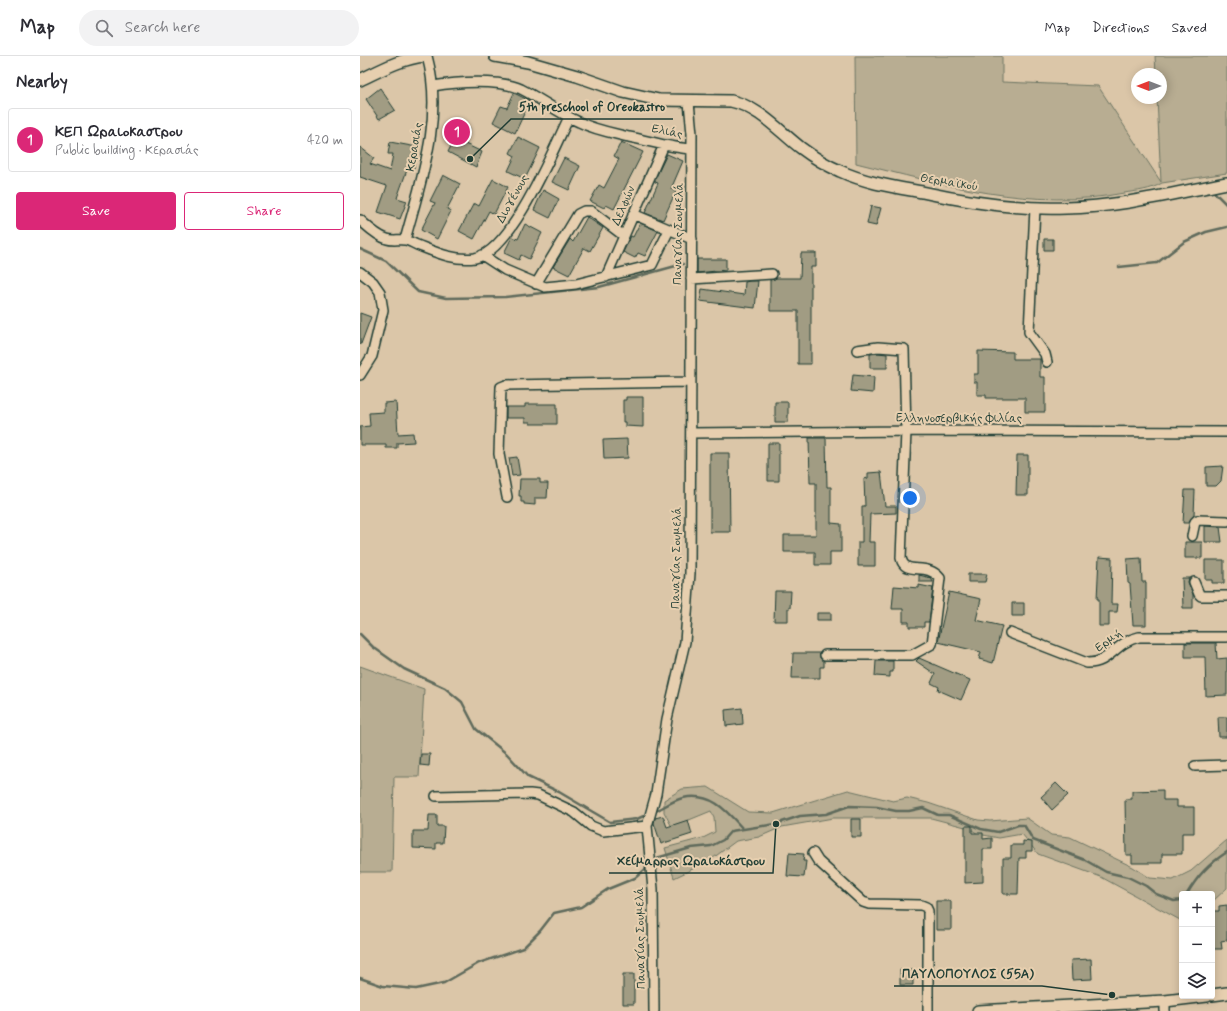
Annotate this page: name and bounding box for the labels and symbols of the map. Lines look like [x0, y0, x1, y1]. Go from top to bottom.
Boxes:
north arrow [1131, 68, 1167, 104]
callout: 5th preschool of Oreokastro [511, 94, 673, 119]
text: 5th preschool of Oreokastro [519, 99, 666, 116]
pin: 1 [444, 117, 470, 147]
street label: Κερασιάς [403, 121, 427, 173]
street label: Ελιάς [650, 121, 684, 143]
street label: Διογένους [492, 171, 533, 226]
street label: Θερμαϊκού [919, 171, 979, 195]
street label: Παναγίας Σουμελά [670, 182, 688, 285]
street label: Δελφών [608, 184, 640, 228]
street label: Ελληνοσερβικής Φιλίας [896, 411, 1022, 427]
your location [900, 488, 920, 508]
street label: Παναγίας Σουμελά [668, 506, 686, 609]
street label: Ερμή [1092, 626, 1126, 656]
callout: Χείμαρρος Ωραιοκάστρου [609, 848, 773, 873]
text: Χείμαρρος Ωραιοκάστρου [617, 853, 765, 870]
street label: Παναγίας Σουμελά [632, 886, 650, 989]
callout: ΠΑΥΛΟΠΟΥΛΟΣ (55Α) [894, 961, 1042, 986]
text: ΠΑΥΛΟΠΟΥΛΟΣ (55Α) [902, 966, 1034, 983]

